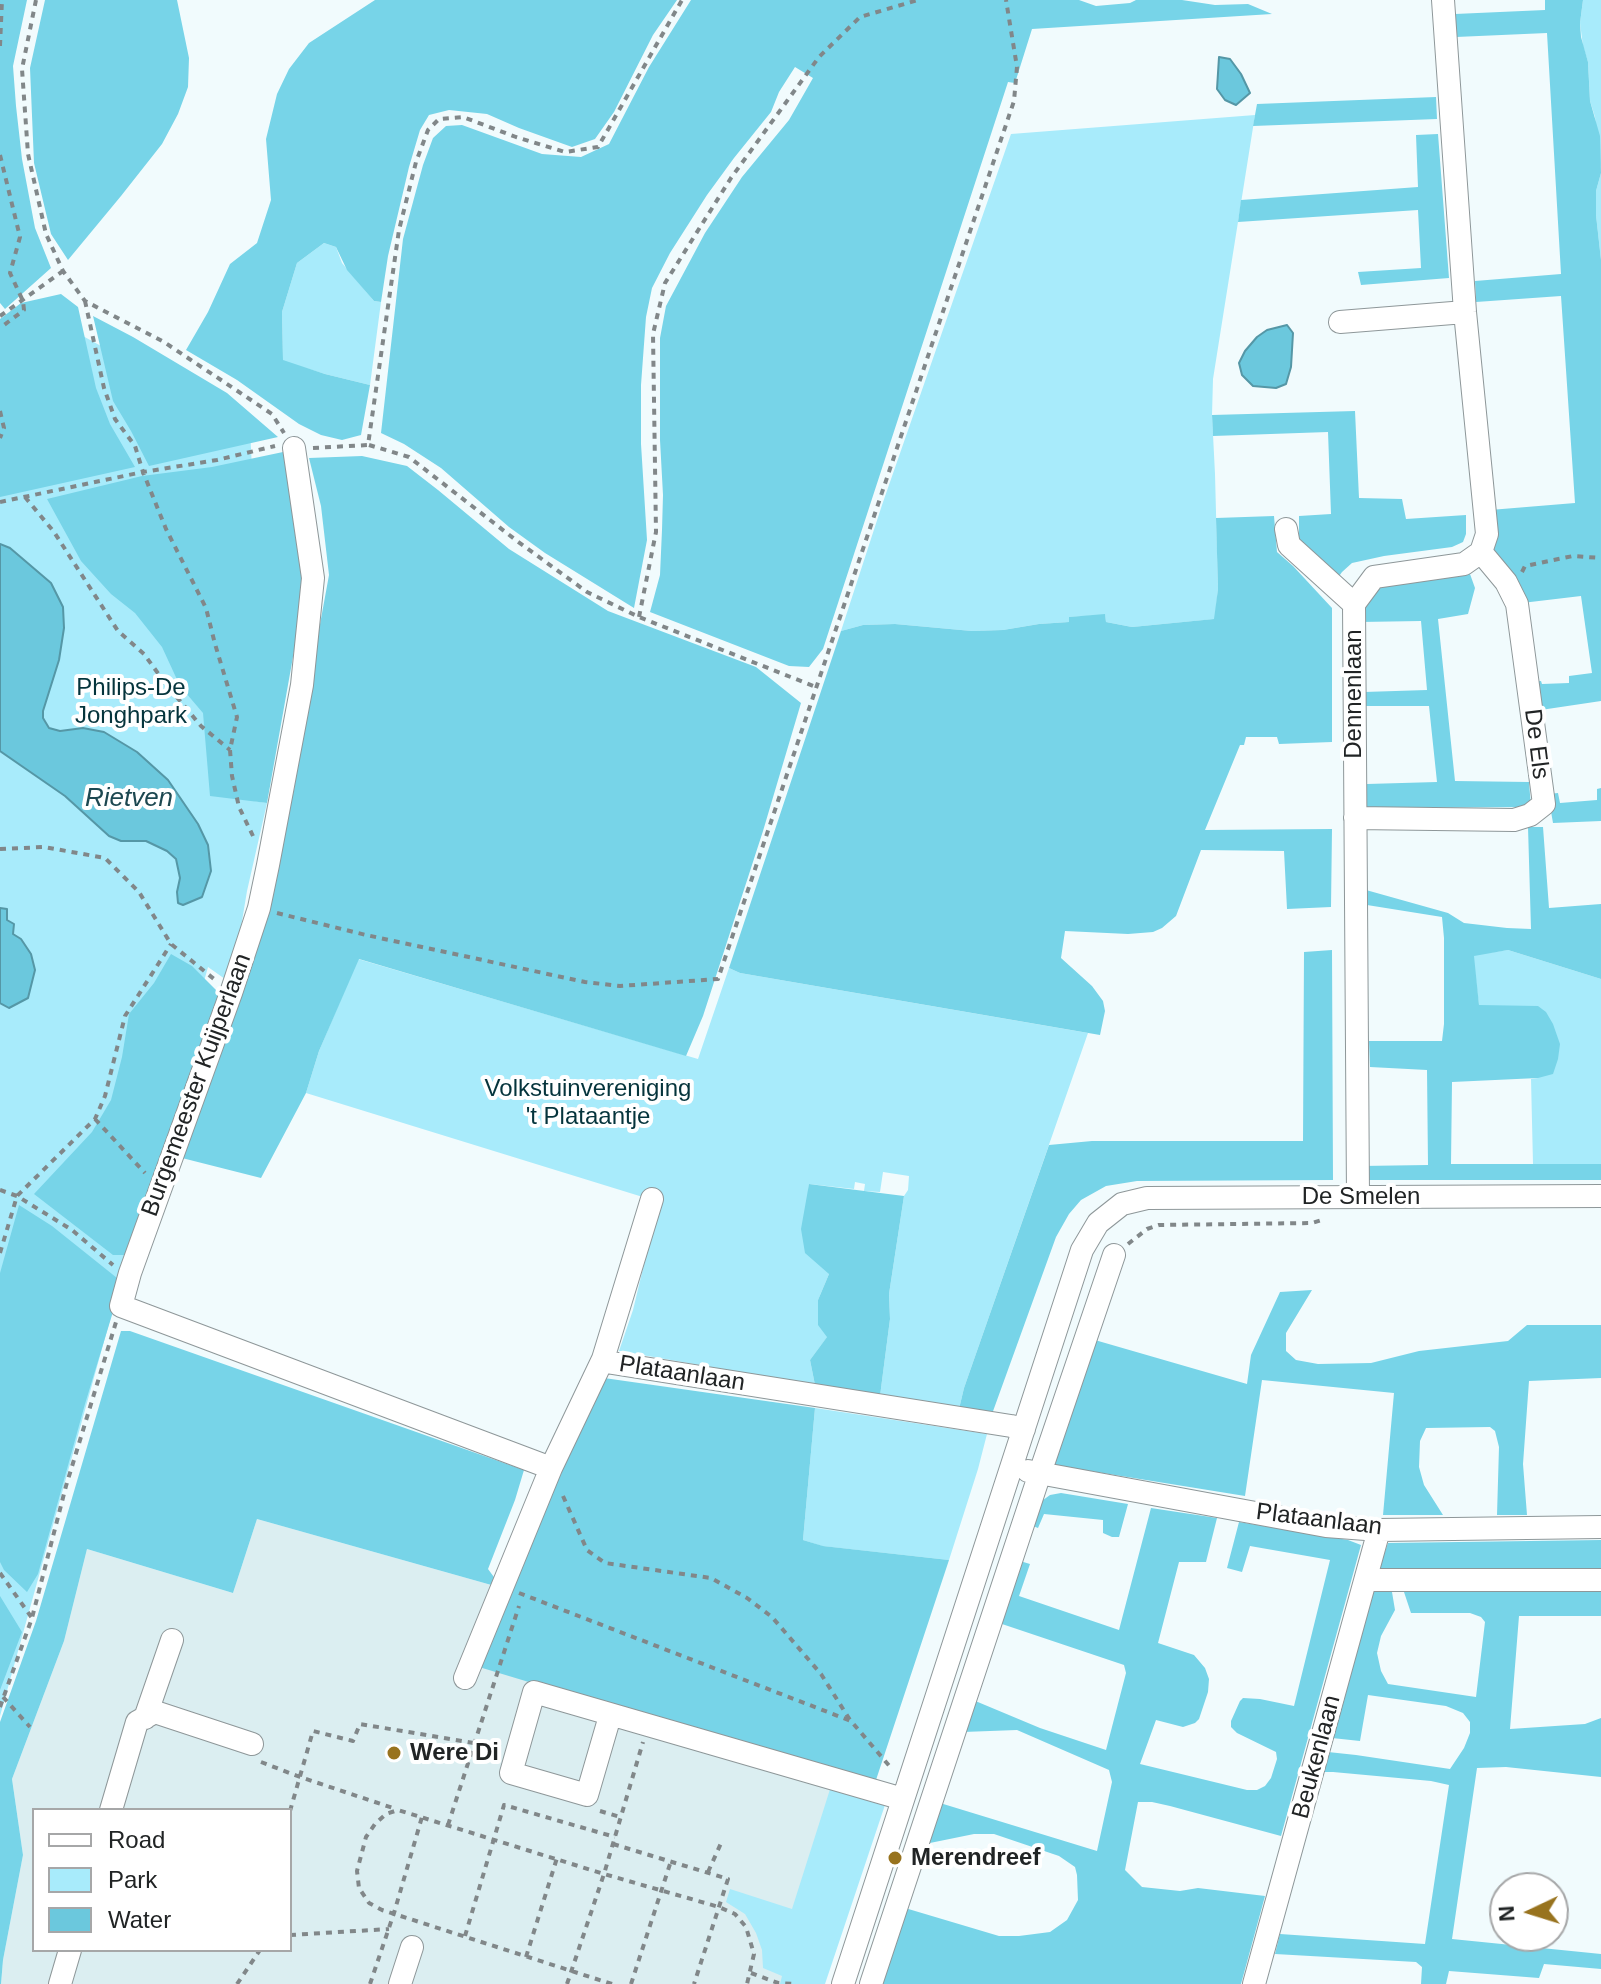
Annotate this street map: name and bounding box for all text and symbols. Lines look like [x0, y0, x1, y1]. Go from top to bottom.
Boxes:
street label: Dennenlaan [1340, 629, 1368, 759]
park label: Philips-De Jonghpark [75, 674, 187, 730]
street label: De Els [1517, 707, 1555, 781]
water label: Rietven [85, 783, 173, 815]
street label: Burgemeester Kuijperlaan [136, 950, 258, 1220]
park label: Volkstuinvereniging 't Plataantje [485, 1075, 691, 1131]
street label: De Smelen [1302, 1183, 1420, 1211]
street label: Plataanlaan [617, 1350, 747, 1398]
street label: Plataanlaan [1254, 1498, 1384, 1542]
street label: Beukenlaan [1287, 1692, 1347, 1822]
place label: Were Di [410, 1739, 499, 1767]
marker: Were Di [385, 1744, 403, 1762]
legend [32, 1808, 292, 1952]
text: Road [108, 1826, 165, 1853]
place label: Merendreef [911, 1844, 1040, 1872]
marker: Merendreef [886, 1849, 904, 1867]
text: Park [108, 1866, 157, 1893]
north arrow [1489, 1872, 1569, 1952]
text: N [1494, 1905, 1520, 1922]
text: Water [108, 1906, 171, 1933]

